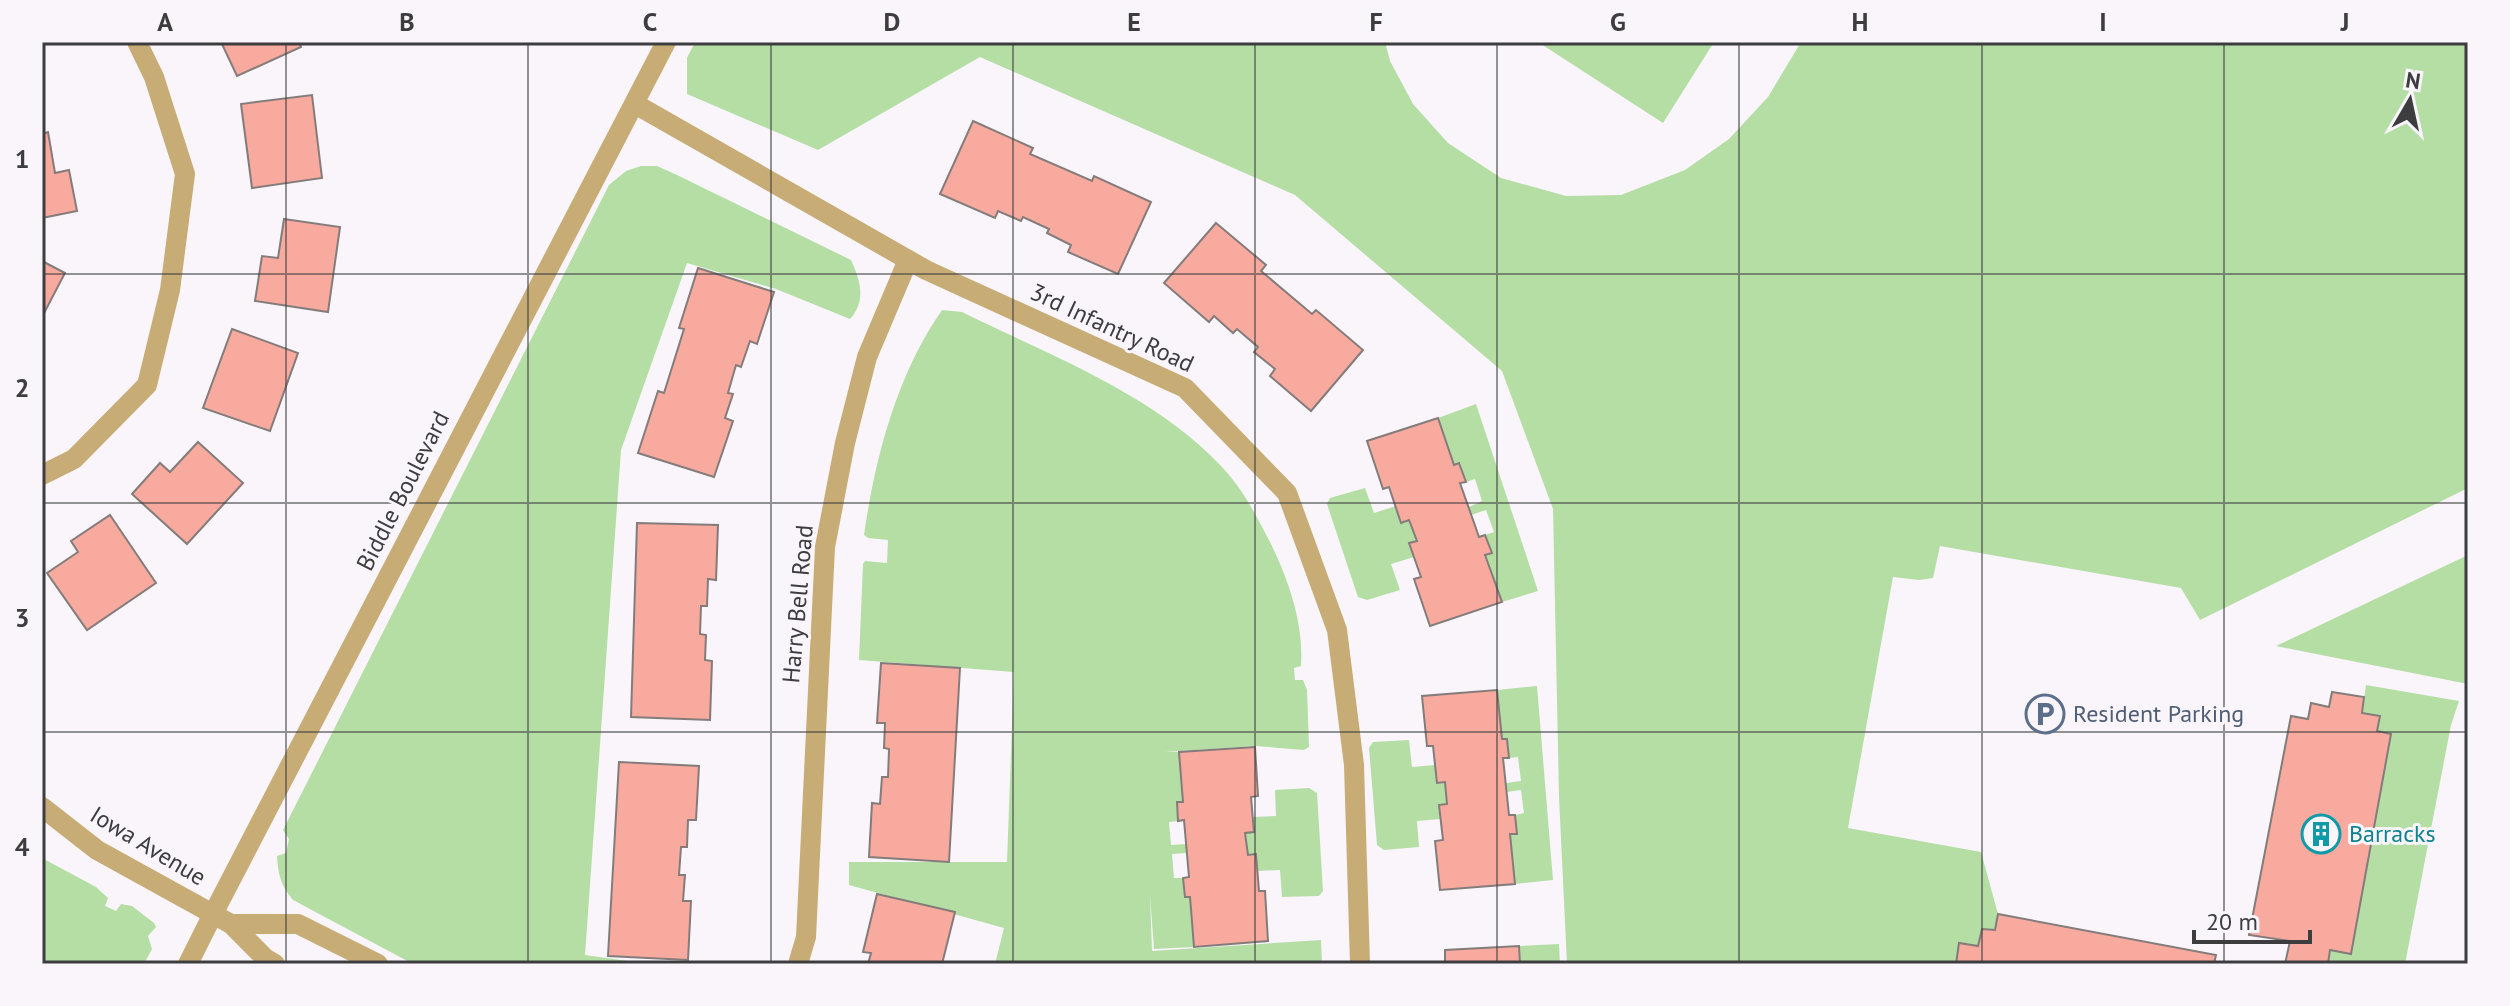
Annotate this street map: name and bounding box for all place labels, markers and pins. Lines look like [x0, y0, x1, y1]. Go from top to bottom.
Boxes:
parking icon: Resident Parking [2024, 693, 2066, 735]
place label: Resident Parking [2073, 698, 2244, 729]
building icon: Barracks [2300, 813, 2342, 855]
place label: Barracks [2349, 818, 2436, 849]

